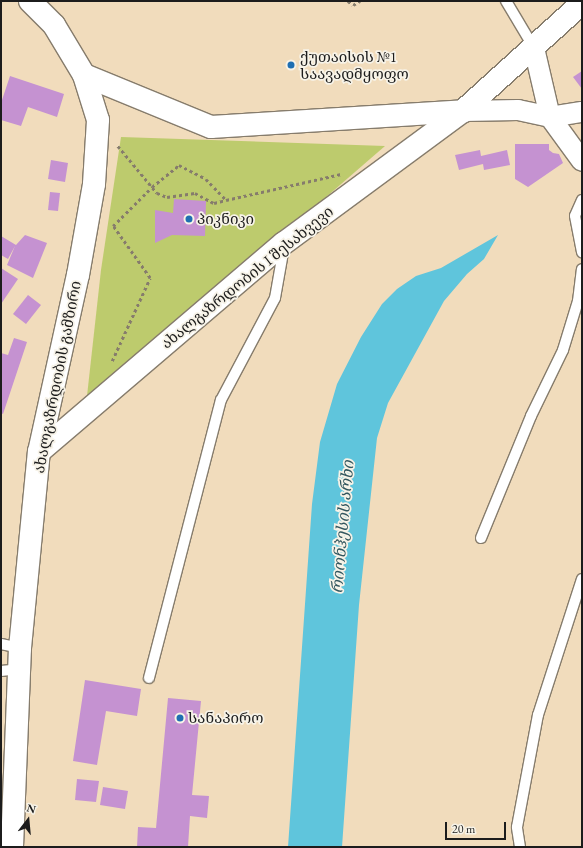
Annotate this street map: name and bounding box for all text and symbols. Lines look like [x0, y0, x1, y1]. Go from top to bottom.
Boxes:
place label: ქუთაისის №1 საავადმყოფო [300, 47, 409, 82]
marker: ქუთაისის №1 საავადმყოფო [285, 59, 297, 71]
street label: ახალგაზრდობის I შესახვევი [157, 202, 337, 352]
place label: პიკნიკი [197, 210, 254, 228]
marker: პიკნიკი [184, 214, 194, 224]
street label: ახალგაზრდობის გამზირი [29, 279, 85, 475]
water label: რიონჰესის არხი [328, 460, 358, 594]
place label: სანაპირო [188, 709, 263, 727]
marker: სანაპირო [175, 713, 185, 723]
north arrow [8, 800, 48, 840]
text: N [25, 801, 38, 816]
scale bar [447, 814, 508, 840]
text: 20 m [452, 821, 475, 837]

